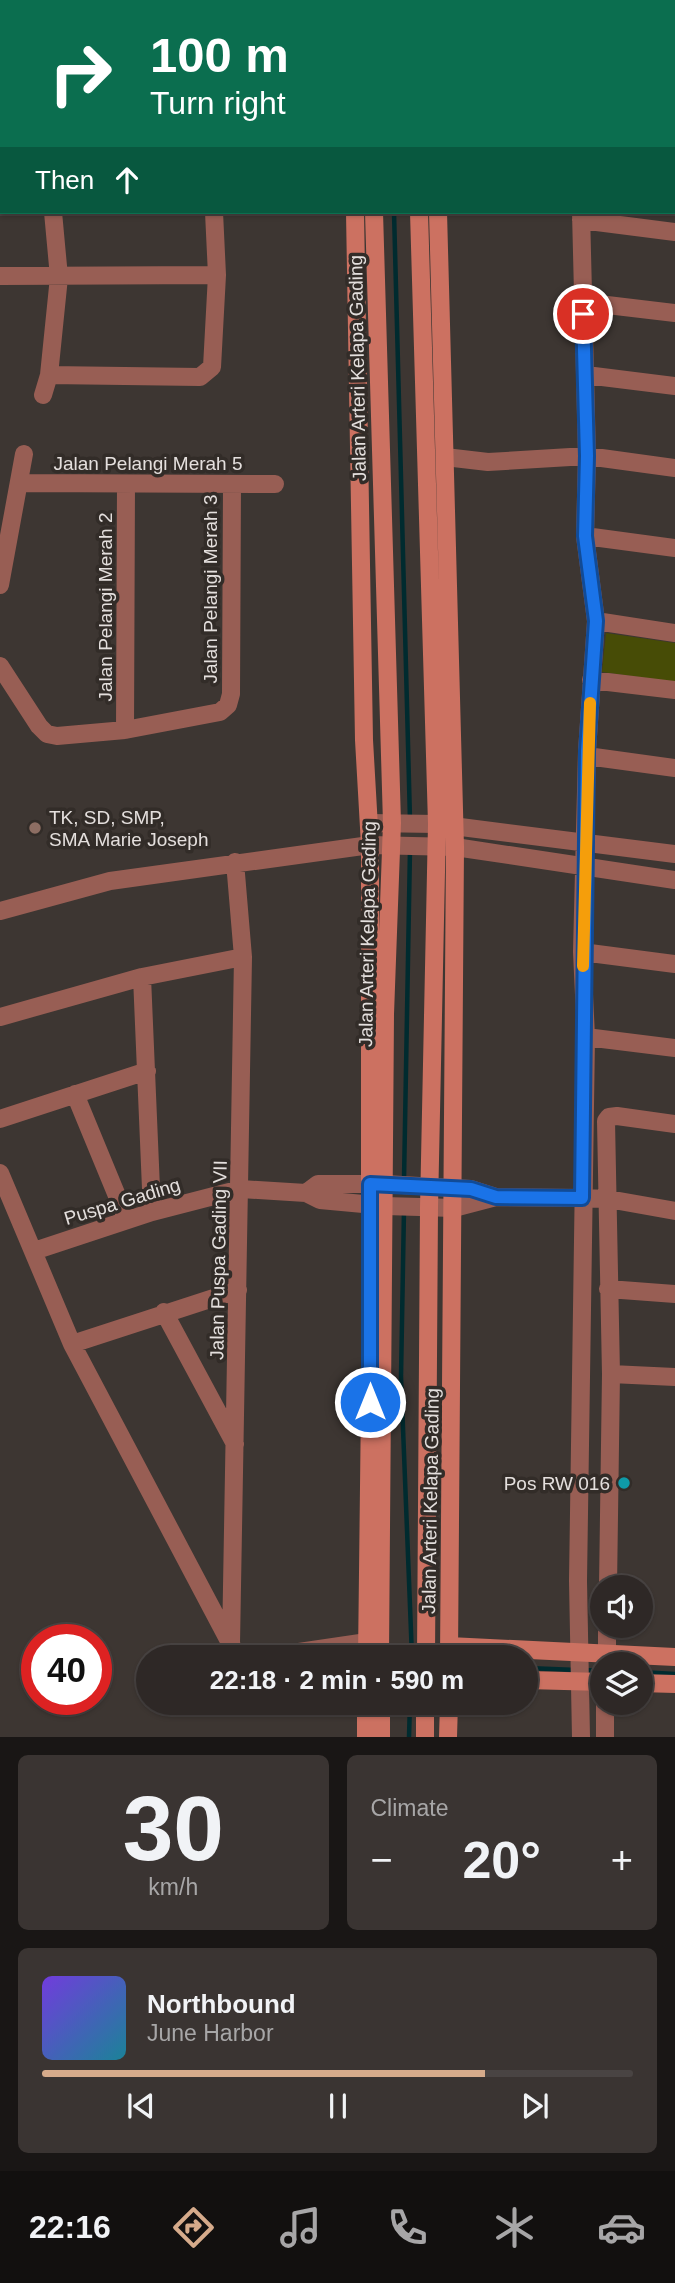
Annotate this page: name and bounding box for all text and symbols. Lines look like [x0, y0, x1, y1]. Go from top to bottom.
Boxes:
icon: right [35, 28, 126, 119]
text: 100 m [150, 28, 289, 82]
text: Turn right [150, 85, 286, 121]
icon: ahead [108, 161, 146, 199]
text: Then [35, 165, 94, 195]
street label: Jalan Arteri Kelapa Gading [345, 255, 370, 481]
pin [553, 284, 613, 344]
icon: arrive [564, 295, 602, 333]
street label: Jalan Pelangi Merah 5 [53, 453, 243, 474]
street label: Jalan Pelangi Merah 3 [200, 494, 221, 684]
street label: Jalan Pelangi Merah 2 [95, 512, 116, 702]
place label: TK, SD, SMP, SMA Marie Joseph [49, 807, 208, 850]
marker: TK, SD, SMP, SMA Marie Joseph [27, 820, 43, 836]
street label: Jalan Arteri Kelapa Gading [355, 821, 380, 1047]
street label: Jalan Puspa Gading VII [206, 1160, 231, 1360]
street label: Puspa Gading [61, 1174, 183, 1229]
position arrow [333, 1365, 407, 1439]
street label: Jalan Arteri Kelapa Gading [418, 1388, 443, 1614]
place label: Pos RW 016 [504, 1473, 610, 1494]
marker: Pos RW 016 [616, 1475, 632, 1491]
map controls [590, 1575, 653, 1715]
button: sound [590, 1575, 653, 1638]
speed limit sign: 40 [21, 1624, 112, 1715]
button: layers [590, 1652, 653, 1715]
text: 22:18 · 2 min · 590 m [210, 1665, 464, 1695]
text: 30 [123, 1778, 224, 1879]
text: Climate [371, 1795, 448, 1821]
text: 20° [462, 1831, 541, 1889]
text: − [371, 1839, 393, 1881]
text: + [611, 1839, 633, 1881]
text: km/h [148, 1874, 198, 1900]
text: Northbound [147, 1989, 296, 2019]
text: June Harbor [147, 2020, 274, 2046]
icon: previous [122, 2087, 160, 2125]
icon: pause [319, 2087, 357, 2125]
icon: next [516, 2087, 554, 2125]
icon: directions [169, 2203, 218, 2252]
icon: music [276, 2203, 325, 2252]
icon: phone [383, 2203, 432, 2252]
icon: climate [490, 2203, 539, 2252]
icon: car [597, 2203, 646, 2252]
text: 22:16 [29, 2209, 111, 2245]

